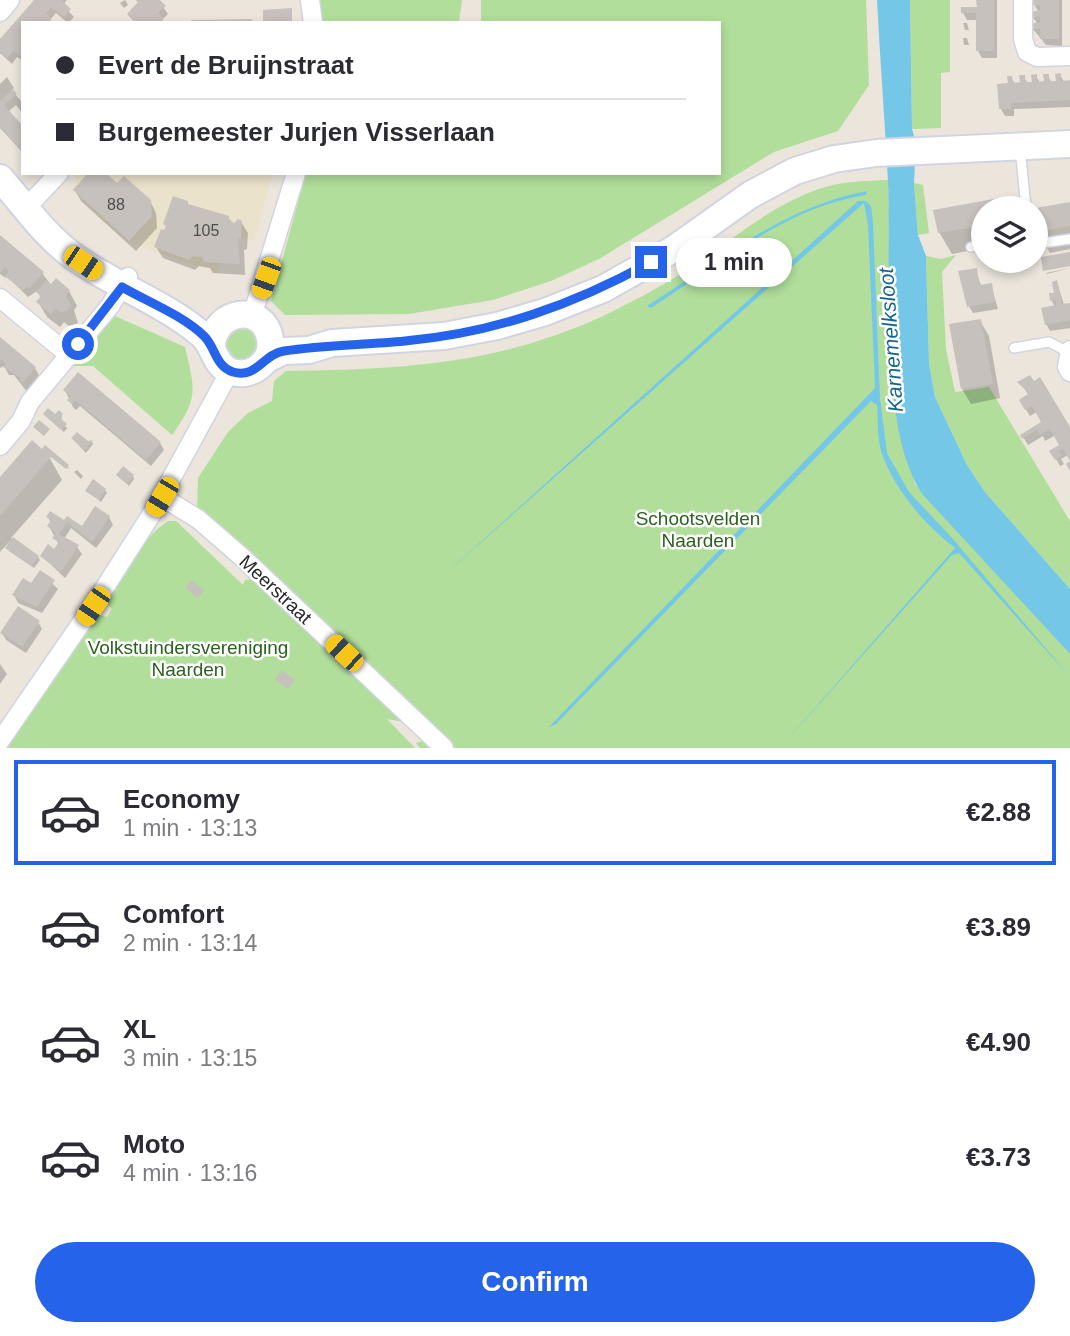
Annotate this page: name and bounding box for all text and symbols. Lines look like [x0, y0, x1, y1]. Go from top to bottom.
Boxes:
text: Evert de Bruijnstraat [98, 50, 354, 80]
text: Burgemeester Jurjen Visserlaan [98, 117, 495, 147]
house number: 88 [107, 196, 125, 213]
map controls [971, 196, 1048, 273]
button: layers [971, 196, 1048, 273]
house number: 105 [193, 222, 219, 239]
callout: 1 min [676, 238, 791, 286]
car [60, 243, 107, 283]
route end [635, 246, 667, 278]
text: 1 min [704, 249, 764, 275]
car [249, 255, 284, 301]
water label: Karnemelksloot [874, 266, 907, 413]
route start [62, 328, 94, 360]
car [143, 474, 182, 520]
park label: Schootsvelden Naarden [636, 508, 760, 551]
street label: Meerstraat [235, 551, 317, 628]
car [73, 583, 114, 629]
car [322, 631, 367, 675]
park label: Volkstuindersvereniging Naarden [88, 637, 288, 680]
icon: car [39, 781, 102, 844]
text: Economy [123, 784, 240, 814]
text: €2.88 [966, 797, 1031, 827]
text: 1 min · 13:13 [123, 815, 257, 841]
icon: car [39, 896, 102, 959]
text: Comfort [123, 899, 224, 929]
text: €3.89 [966, 912, 1031, 942]
text: 2 min · 13:14 [123, 930, 257, 956]
icon: car [39, 1011, 102, 1074]
text: XL [123, 1014, 156, 1044]
text: €4.90 [966, 1027, 1031, 1057]
text: 3 min · 13:15 [123, 1045, 257, 1071]
icon: car [39, 1126, 102, 1189]
text: Moto [123, 1129, 185, 1159]
text: €3.73 [966, 1142, 1031, 1172]
text: 4 min · 13:16 [123, 1160, 257, 1186]
button: Confirm [35, 1242, 1035, 1322]

